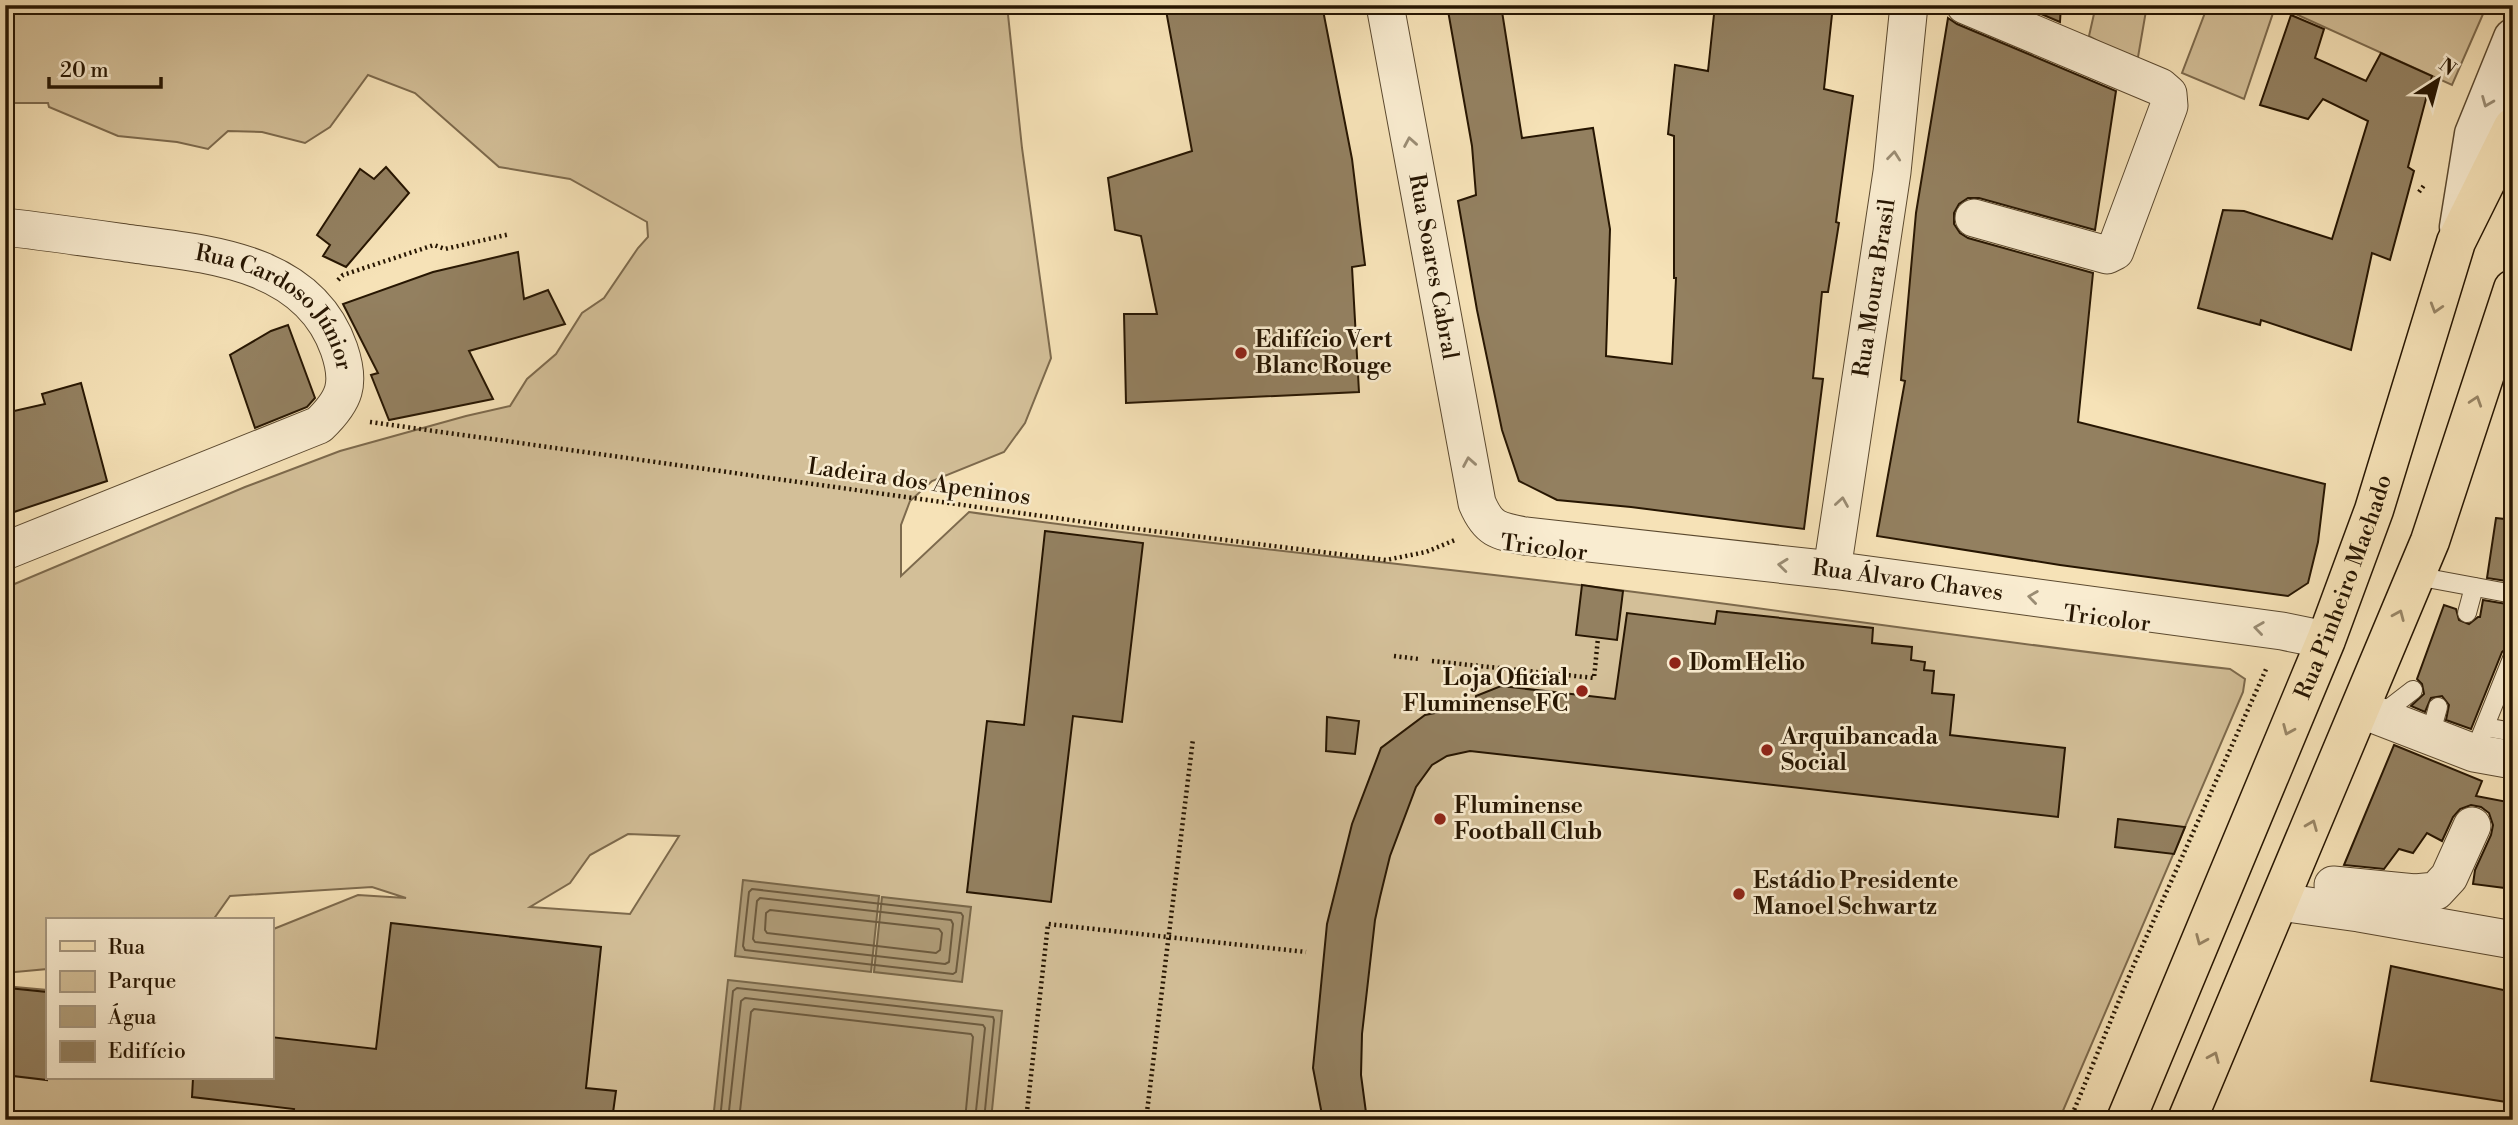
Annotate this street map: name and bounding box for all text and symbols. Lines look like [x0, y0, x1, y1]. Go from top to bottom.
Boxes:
scale bar [49, 46, 161, 90]
north arrow [2402, 46, 2472, 116]
text: N [2434, 53, 2461, 81]
text: 20 m [60, 58, 109, 84]
one-way arrow [2482, 95, 2496, 107]
one-way arrow [1404, 136, 1419, 148]
one-way arrow [1886, 150, 1901, 162]
street label: Rua Soares Cabral [1402, 171, 1464, 362]
street label: Rua Moura Brasil [1847, 197, 1902, 379]
street label: Rua Cardoso Júnior [193, 239, 358, 373]
one-way arrow [2430, 301, 2444, 313]
place label: Edifício Vert Blanc Rouge [1255, 326, 1393, 380]
marker: Edifício Vert Blanc Rouge [1233, 345, 1249, 361]
one-way arrow [2468, 395, 2482, 408]
street label: Ladeira dos Apeninos [806, 452, 1032, 512]
one-way arrow [1462, 456, 1477, 468]
street label: Rua Pinheiro Machado [2289, 471, 2398, 703]
one-way arrow [1834, 497, 1849, 508]
street label: Tricolor [1499, 529, 1589, 567]
street label: Rua Álvaro Chaves [1811, 554, 2005, 607]
one-way arrow [1778, 557, 1789, 572]
one-way arrow [2027, 590, 2039, 605]
street label: Tricolor [2062, 600, 2152, 638]
one-way arrow [2391, 610, 2405, 622]
one-way arrow [2253, 621, 2264, 636]
place label: Dom Helio [1689, 649, 1805, 677]
marker: Dom Helio [1667, 655, 1683, 671]
place label: Loja Oficial Fluminense FC [1403, 664, 1568, 718]
marker: Loja Oficial Fluminense FC [1574, 683, 1590, 699]
place label: Arquibancada Social [1780, 723, 1939, 777]
one-way arrow [2283, 723, 2297, 735]
marker: Arquibancada Social [1759, 742, 1775, 758]
place label: Fluminense Football Club [1454, 792, 1602, 846]
marker: Fluminense Football Club [1432, 811, 1448, 827]
one-way arrow [2304, 820, 2318, 832]
place label: Estádio Presidente Manoel Schwartz [1753, 867, 1958, 921]
marker: Estádio Presidente Manoel Schwartz [1731, 886, 1747, 902]
legend [46, 918, 273, 1080]
one-way arrow [2195, 933, 2209, 945]
text: Rua [108, 935, 145, 961]
text: Parque [108, 969, 176, 995]
text: Água [107, 1003, 157, 1031]
text: Edifício [108, 1039, 186, 1065]
one-way arrow [2205, 1052, 2219, 1064]

